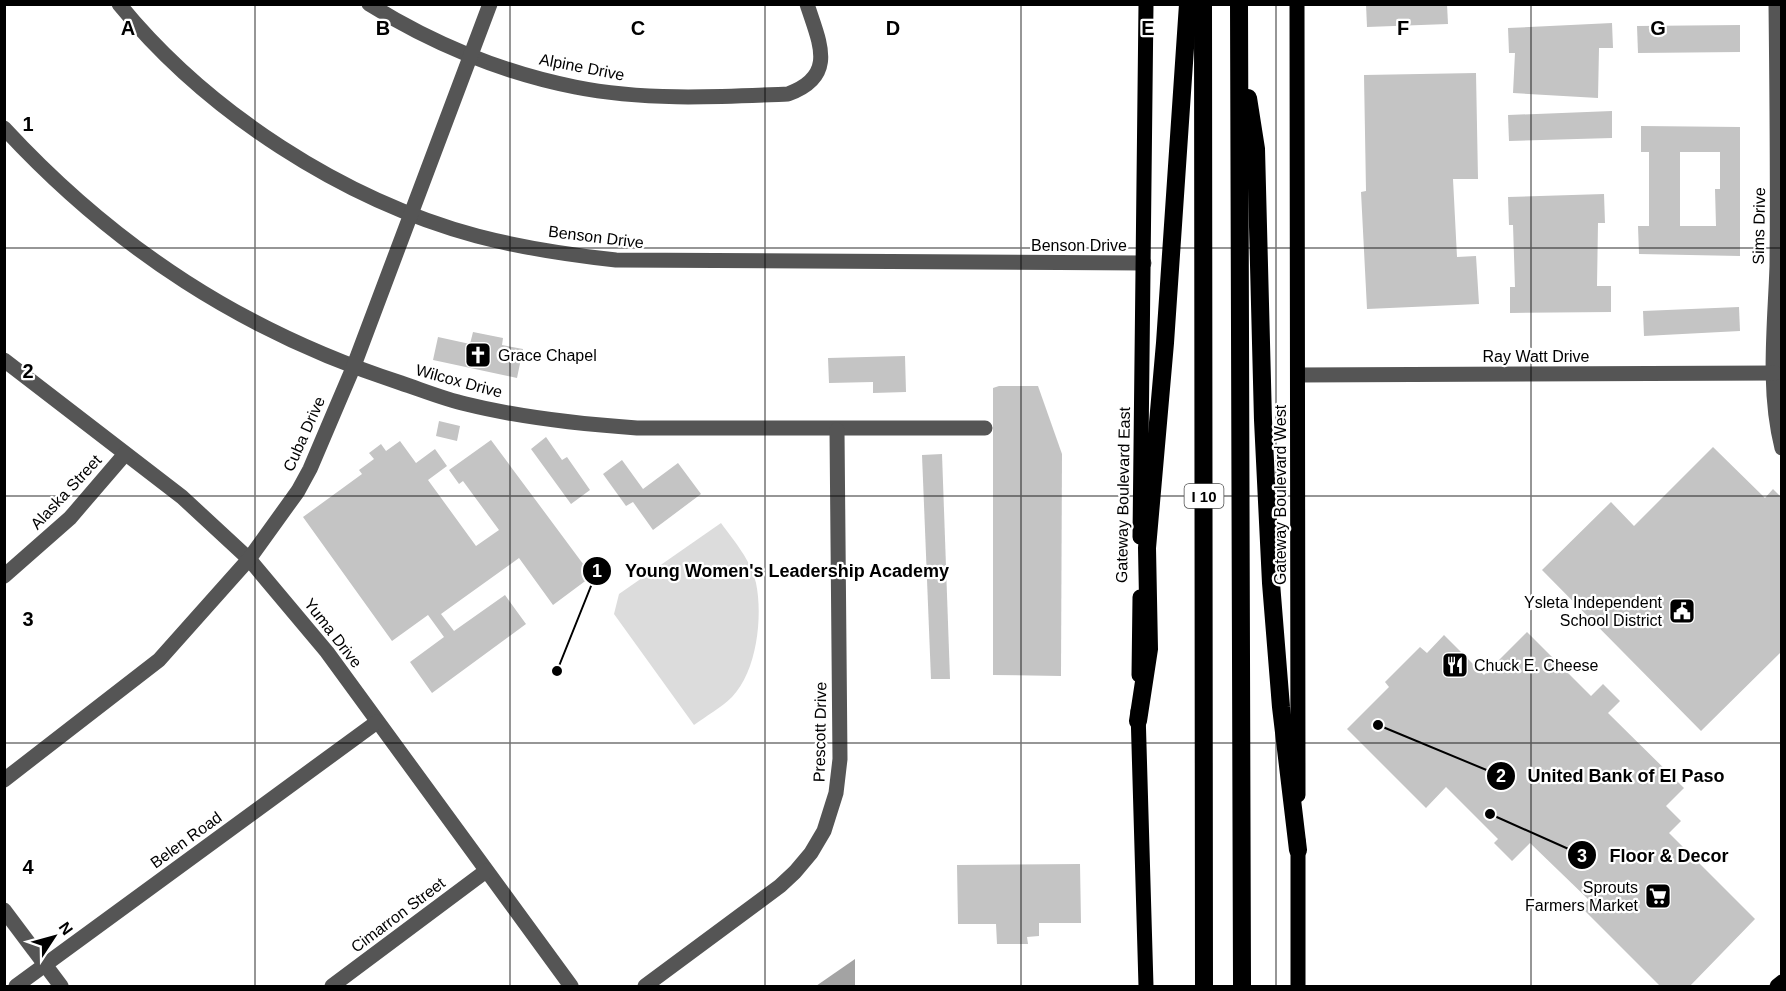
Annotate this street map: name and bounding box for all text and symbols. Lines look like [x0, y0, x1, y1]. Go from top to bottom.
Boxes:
text: A [121, 17, 135, 39]
text: B [376, 17, 390, 39]
text: C [631, 17, 645, 39]
text: D [886, 17, 900, 39]
text: E [1141, 17, 1155, 39]
text: F [1397, 17, 1409, 39]
text: G [1650, 17, 1666, 39]
street label: Alpine Drive [538, 50, 626, 84]
text: 1 [22, 113, 34, 135]
street label: Sims Drive [1750, 187, 1768, 265]
street label: Benson Drive [547, 223, 645, 251]
street label: Benson Drive [1031, 237, 1127, 254]
church icon: Grace Chapel [463, 340, 493, 370]
place label: Grace Chapel [498, 347, 597, 364]
street label: Ray Watt Drive [1483, 348, 1590, 365]
text: 2 [22, 360, 34, 382]
street label: Wilcox Drive [414, 361, 504, 401]
street label: Cuba Drive [280, 394, 328, 474]
street label: Gateway Boulevard West [1272, 404, 1289, 585]
street label: Gateway Boulevard East [1113, 406, 1133, 583]
street label: Alaska Street [27, 451, 105, 533]
road number: I 10 [1184, 484, 1224, 508]
callout: Young Women's Leadership Academy [582, 553, 961, 589]
text: 1 [592, 561, 602, 581]
text: Young Women's Leadership Academy [625, 561, 949, 581]
place label: Ysleta Independent School District [1524, 594, 1663, 629]
street label: Yuma Drive [301, 595, 365, 671]
public building icon: Ysleta Independent School District [1667, 596, 1697, 626]
text: 3 [22, 608, 34, 630]
restaurant icon: Chuck E. Cheese [1440, 650, 1470, 680]
place label: Chuck E. Cheese [1474, 657, 1599, 674]
street label: Prescott Drive [811, 682, 829, 782]
callout: United Bank of El Paso [1486, 758, 1737, 794]
text: 2 [1496, 766, 1506, 786]
text: United Bank of El Paso [1527, 766, 1725, 786]
street label: Belen Road [147, 809, 225, 871]
callout: Floor & Decor [1567, 837, 1740, 873]
text: 3 [1577, 846, 1587, 866]
text: Floor & Decor [1609, 846, 1729, 866]
text: 4 [22, 856, 34, 878]
street label: Cimarron Street [348, 874, 449, 956]
place label: Sprouts Farmers Market [1525, 879, 1639, 914]
supermarket icon: Sprouts Farmers Market [1643, 881, 1673, 911]
north arrow [24, 907, 84, 967]
text: N [55, 919, 76, 938]

